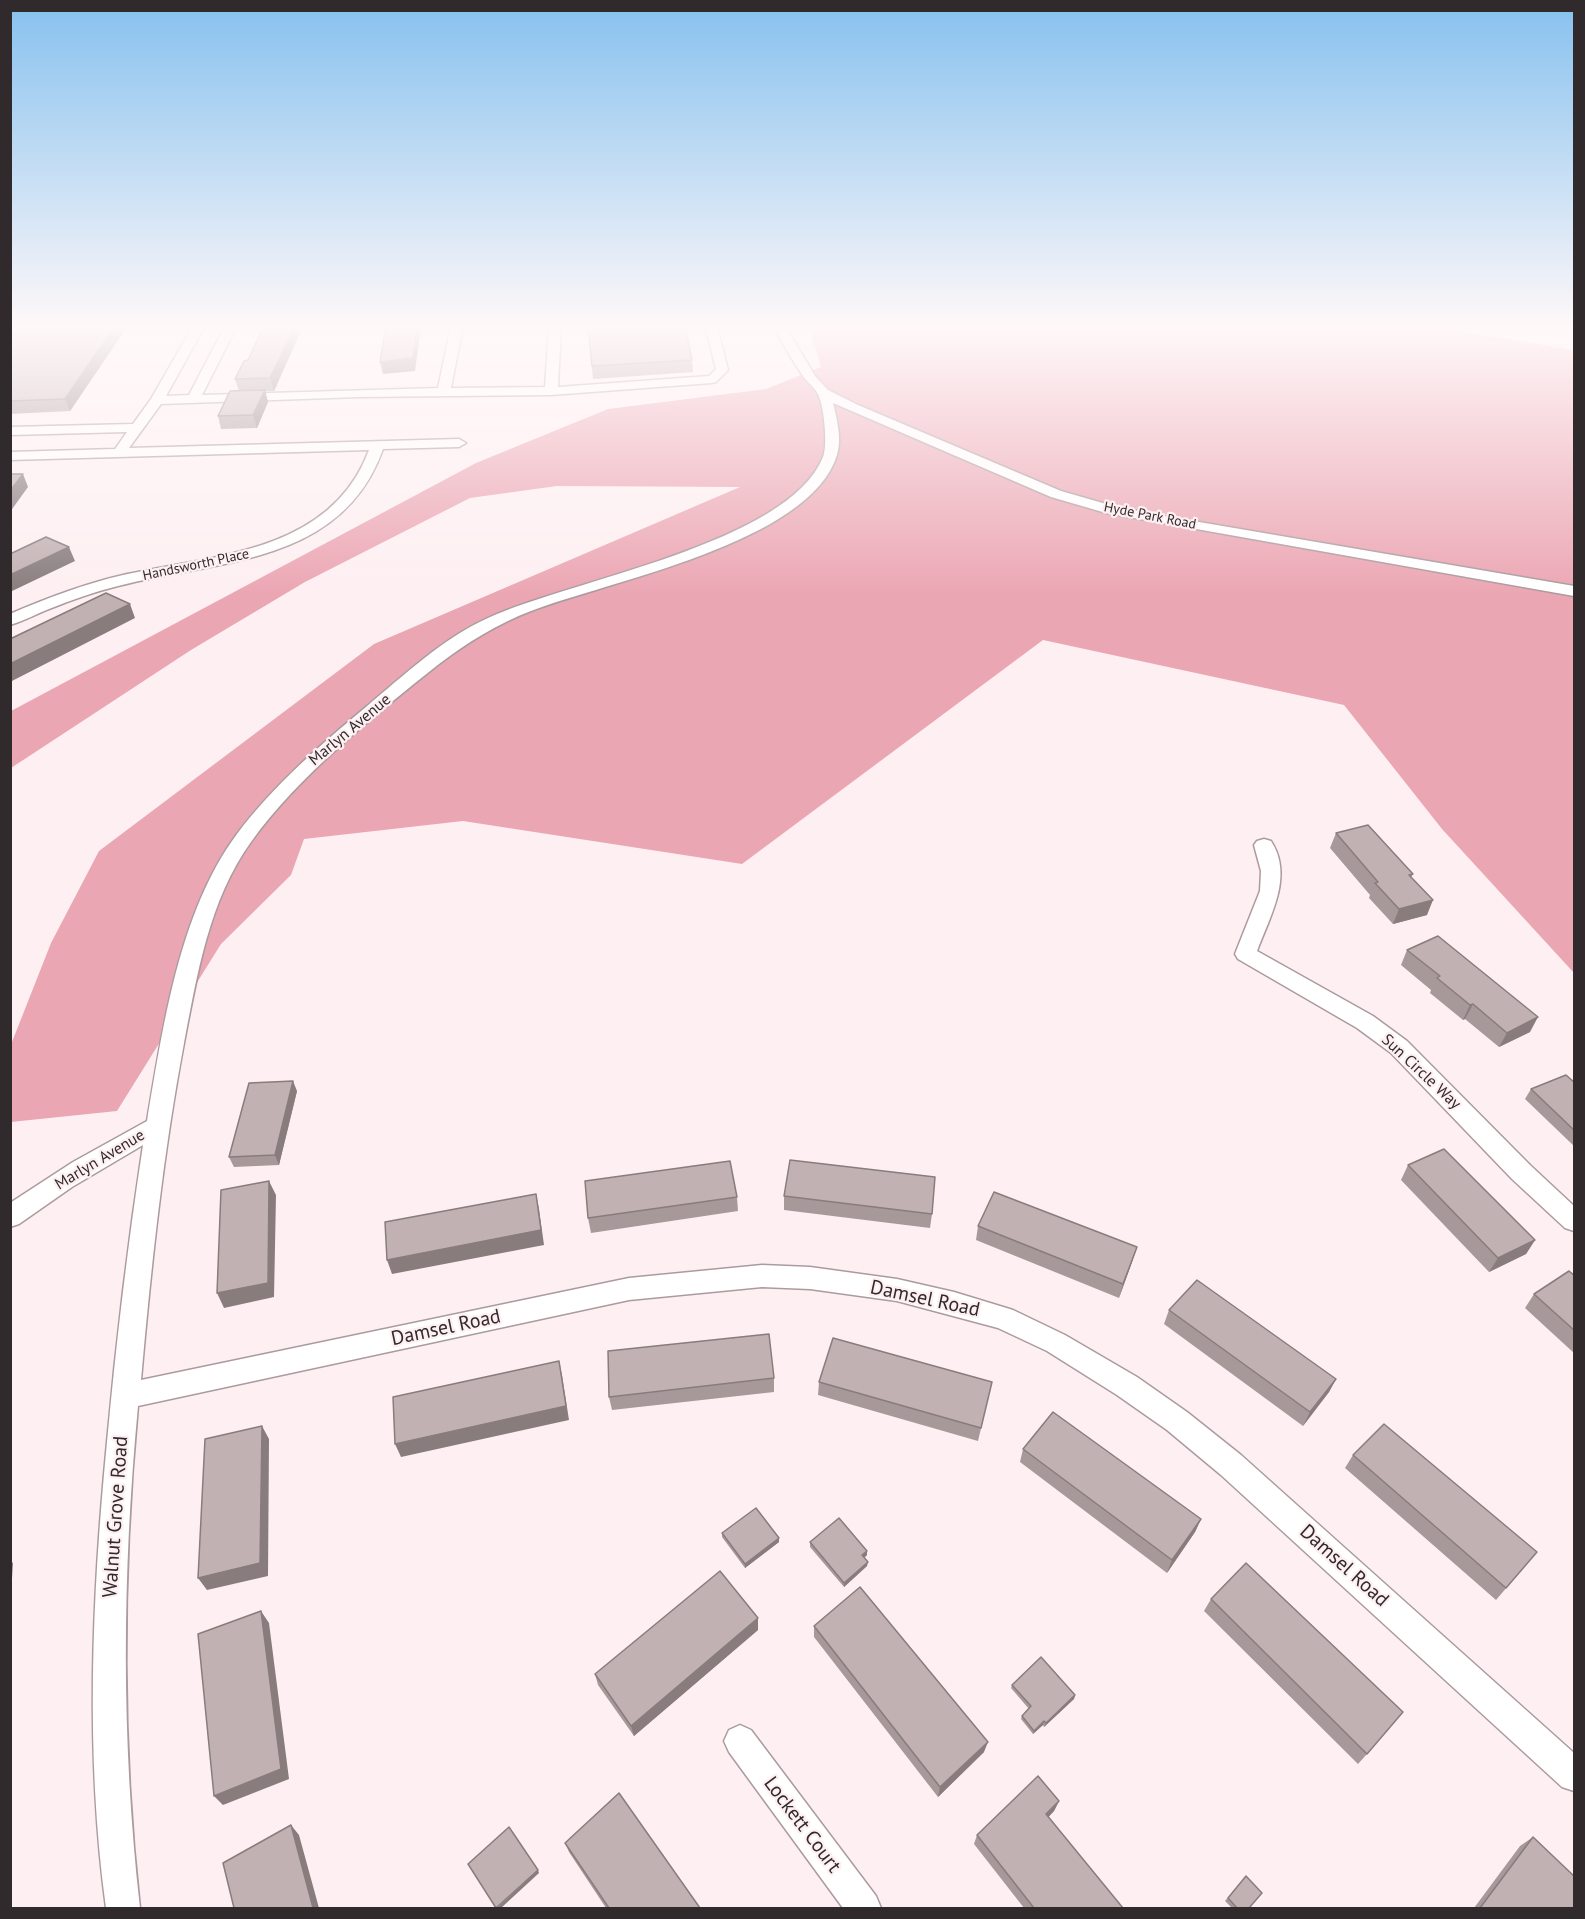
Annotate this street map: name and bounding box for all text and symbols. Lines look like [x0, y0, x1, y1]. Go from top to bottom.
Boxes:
street label: Hyde Park Road [1103, 499, 1197, 533]
street label: Handsworth Place [141, 546, 251, 584]
street label: Marlyn Avenue [305, 690, 395, 770]
street label: Sun Circle Way [1377, 1030, 1465, 1114]
street label: Marlyn Avenue [52, 1126, 148, 1194]
street label: Damsel Road [868, 1276, 982, 1322]
street label: Damsel Road [389, 1305, 503, 1351]
street label: Walnut Grove Road [98, 1435, 134, 1599]
street label: Damsel Road [1295, 1520, 1393, 1612]
street label: Lockett Court [758, 1772, 846, 1878]

